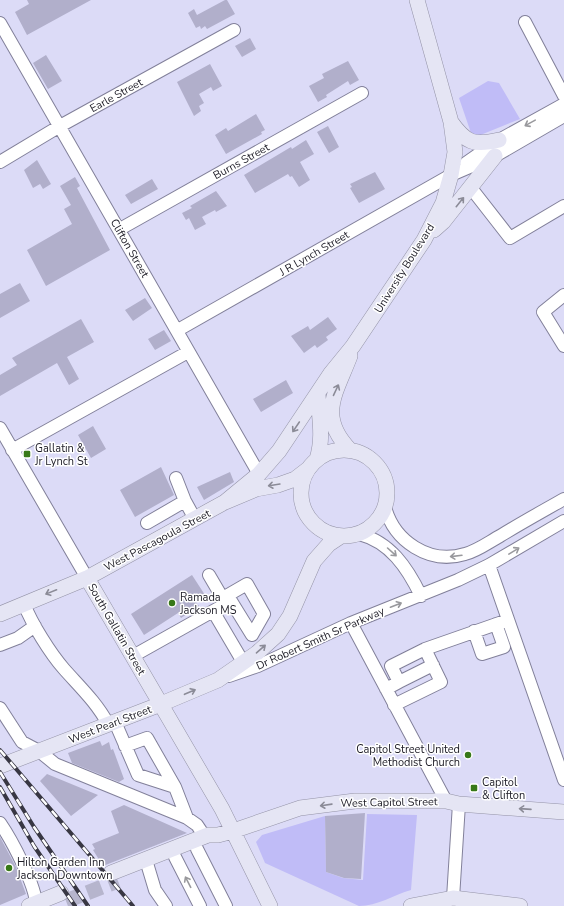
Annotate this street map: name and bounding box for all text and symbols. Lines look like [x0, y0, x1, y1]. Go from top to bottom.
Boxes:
street label: Earle Street [87, 75, 145, 116]
one-way arrow [524, 120, 536, 128]
street label: Burns Street [211, 140, 272, 183]
one-way arrow [455, 196, 464, 207]
street label: Clifton Street [107, 216, 153, 281]
street label: University Boulevard [371, 221, 438, 316]
street label: J R Lynch Street [276, 227, 352, 280]
one-way arrow [333, 384, 340, 396]
one-way arrow [292, 421, 300, 432]
place label: Gallatin & Jr Lynch St [34, 441, 88, 469]
marker: Gallatin & Jr Lynch St [22, 449, 32, 459]
one-way arrow [267, 481, 280, 489]
street label: West Pascagoula Street [101, 506, 213, 575]
one-way arrow [508, 546, 520, 554]
one-way arrow [387, 548, 397, 557]
one-way arrow [450, 552, 463, 559]
street label: South Gallatin Street [84, 581, 149, 678]
one-way arrow [45, 589, 57, 597]
place label: Ramada Jackson MS [179, 590, 237, 618]
marker: Ramada Jackson MS [167, 598, 177, 608]
one-way arrow [390, 601, 402, 609]
street label: Dr Robert Smith Sr Parkway [254, 603, 387, 674]
one-way arrow [256, 644, 267, 653]
one-way arrow [183, 688, 195, 695]
street label: West Pearl Street [67, 702, 154, 747]
place label: Capitol Street United Methodist Church [356, 742, 460, 770]
marker: Capitol Street United Methodist Church [463, 750, 473, 760]
place label: Capitol & Clifton [482, 775, 525, 803]
marker: Capitol & Clifton [469, 783, 479, 793]
street label: West Capitol Street [340, 794, 438, 811]
one-way arrow [320, 801, 333, 809]
one-way arrow [519, 806, 532, 813]
place label: Hilton Garden Inn Jackson Downtown [16, 855, 112, 883]
marker: Hilton Garden Inn Jackson Downtown [4, 863, 14, 873]
one-way arrow [184, 876, 191, 888]

